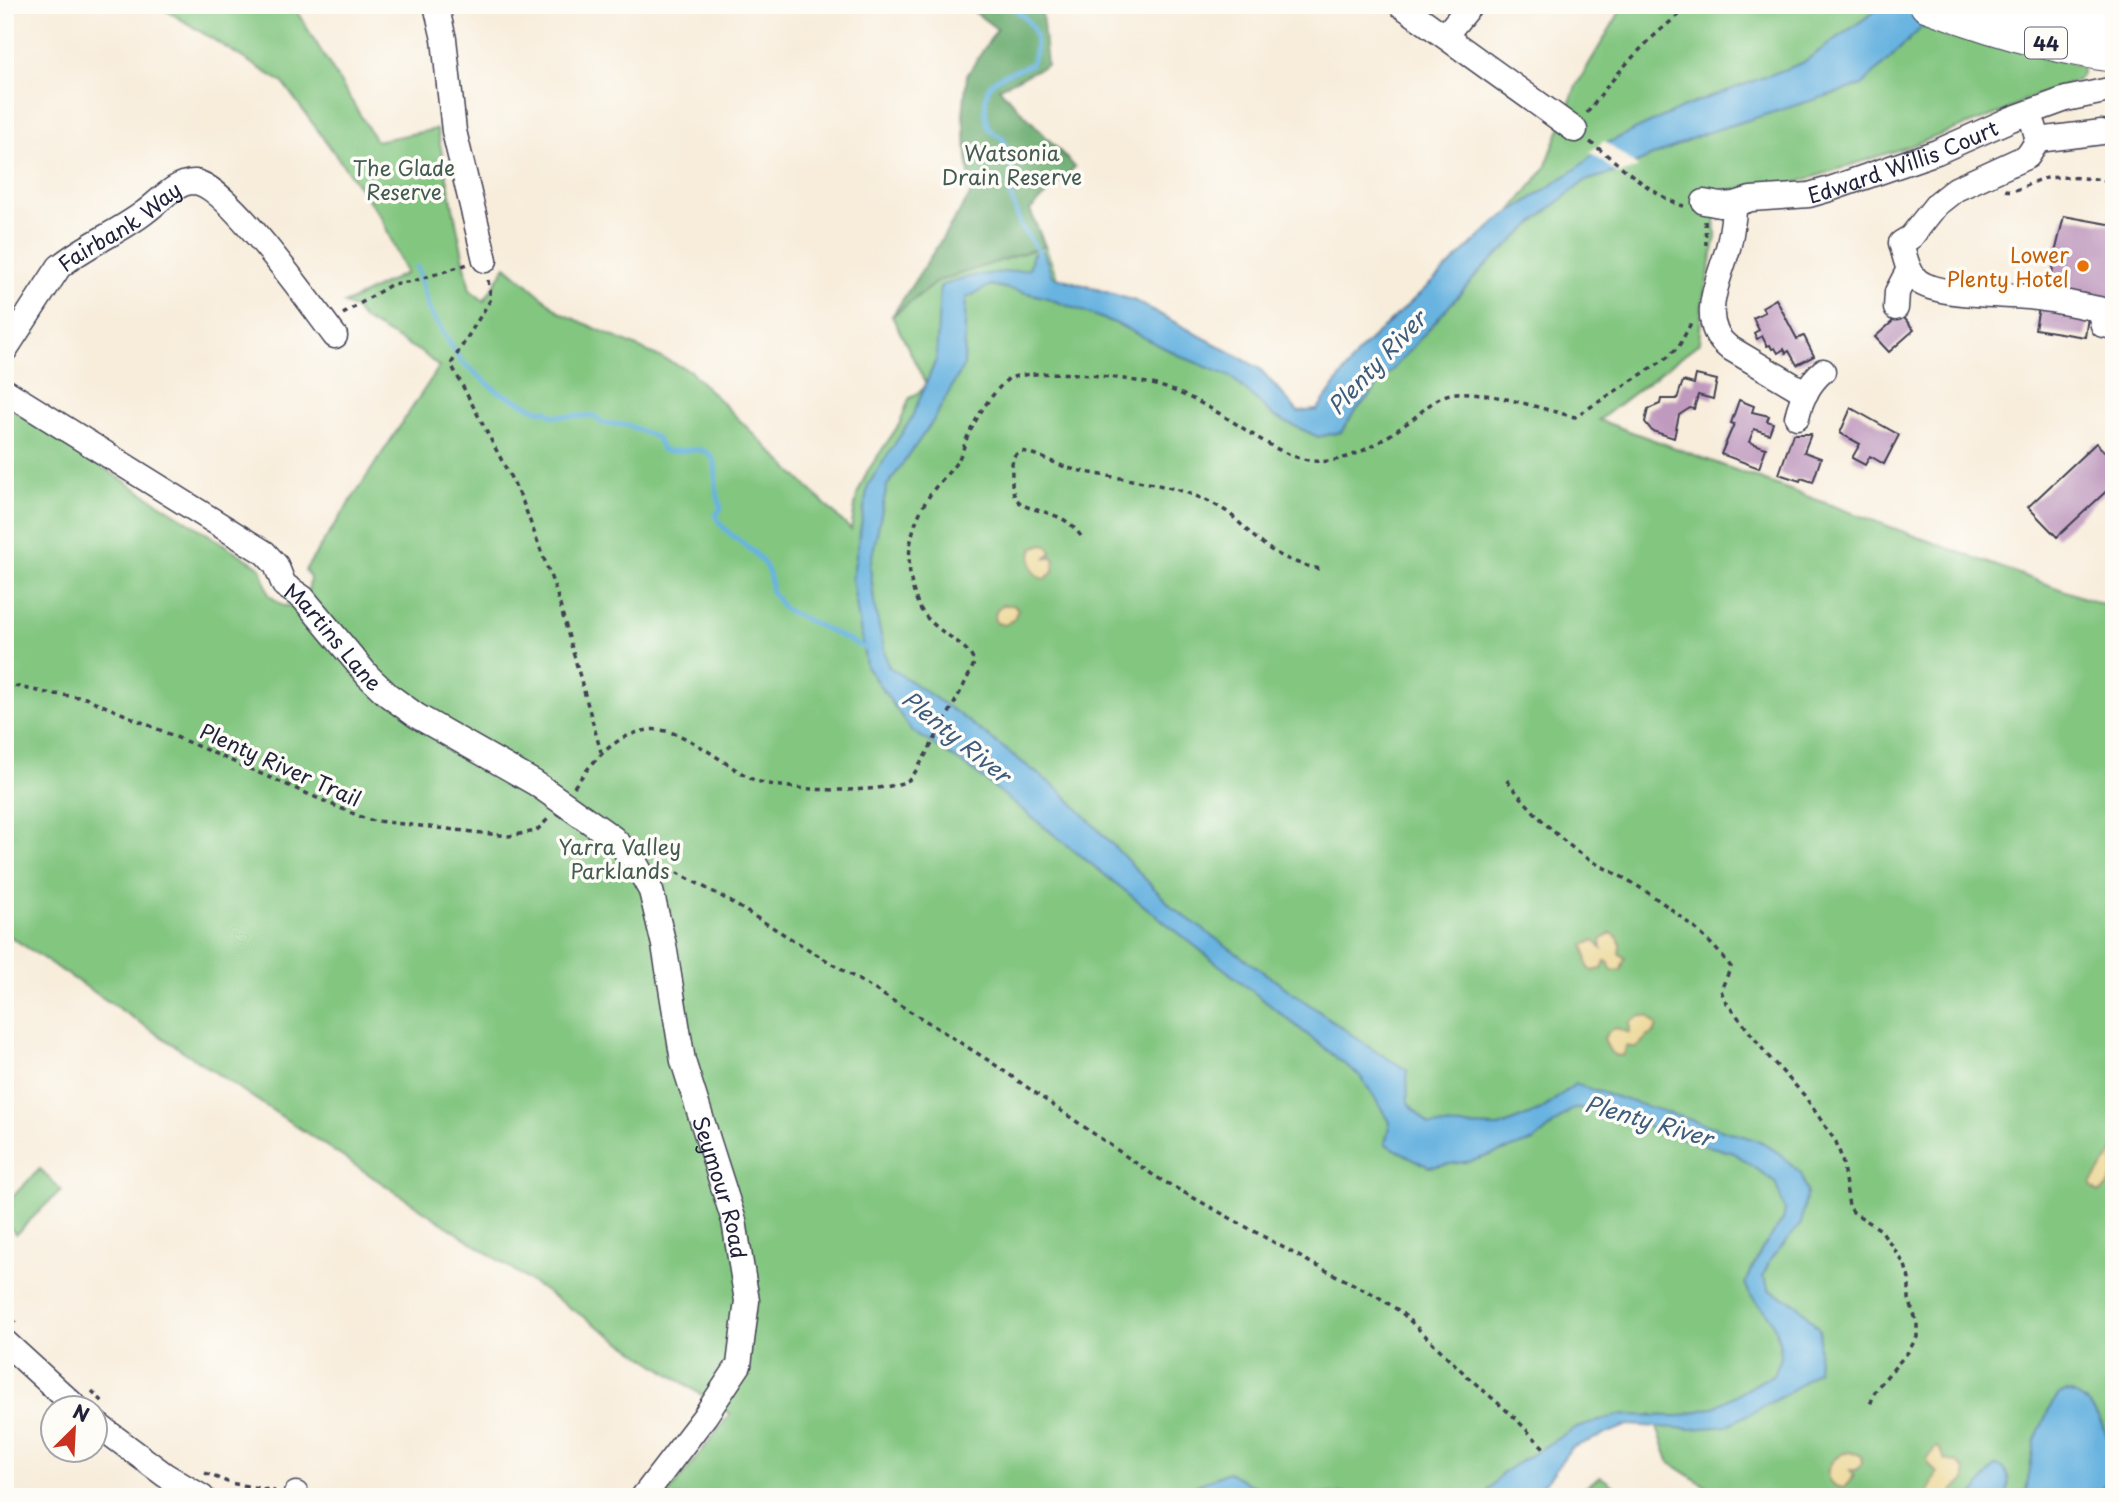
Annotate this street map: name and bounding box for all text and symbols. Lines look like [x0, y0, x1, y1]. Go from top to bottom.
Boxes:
road number: 44 [2025, 28, 2067, 58]
street label: Edward Willis Court [1804, 111, 2003, 211]
park label: Watsonia Drain Reserve [942, 136, 1082, 192]
park label: The Glade Reserve [353, 151, 455, 207]
street label: Fairbank Way [50, 173, 187, 279]
place label: Lower Plenty Hotel [1947, 238, 2069, 294]
marker: Lower Plenty Hotel [2075, 258, 2091, 274]
water label: Plenty River [1318, 300, 1436, 422]
street label: Martins Lane [278, 574, 390, 698]
water label: Plenty River [895, 681, 1022, 793]
street label: Plenty River Trail [195, 714, 367, 814]
park label: Yarra Valley Parklands [559, 830, 681, 886]
water label: Plenty River [1581, 1085, 1720, 1156]
street label: Seymour Road [685, 1112, 756, 1261]
north arrow [38, 1394, 108, 1464]
text: N [69, 1397, 94, 1428]

